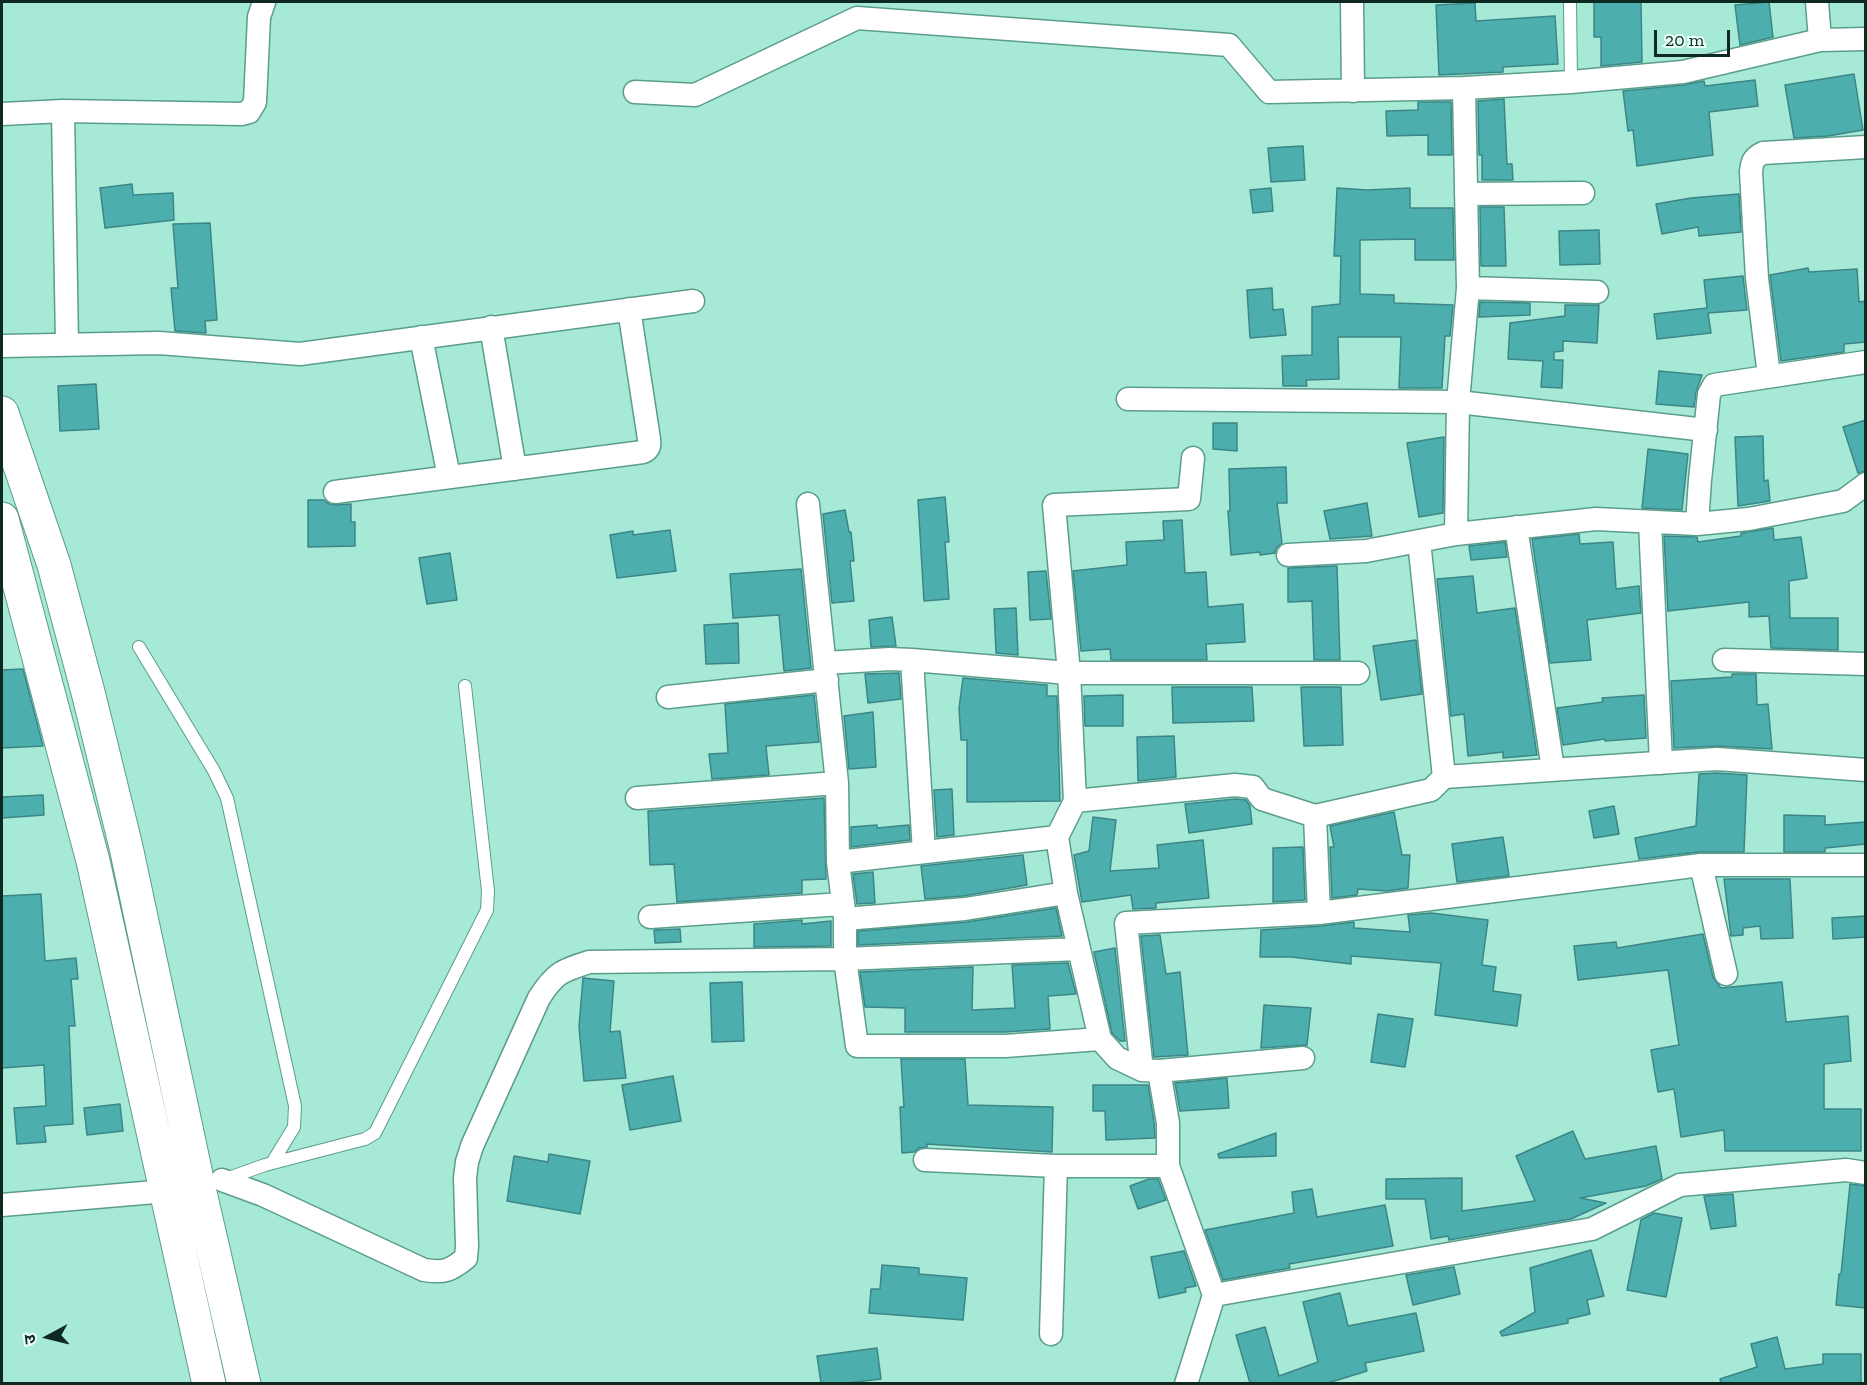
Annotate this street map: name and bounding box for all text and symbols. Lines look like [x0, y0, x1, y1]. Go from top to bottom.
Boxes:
scale bar [1657, 18, 1734, 56]
text: 20 m [1665, 29, 1704, 51]
north arrow [18, 1307, 78, 1367]
text: उ [20, 1333, 40, 1345]

